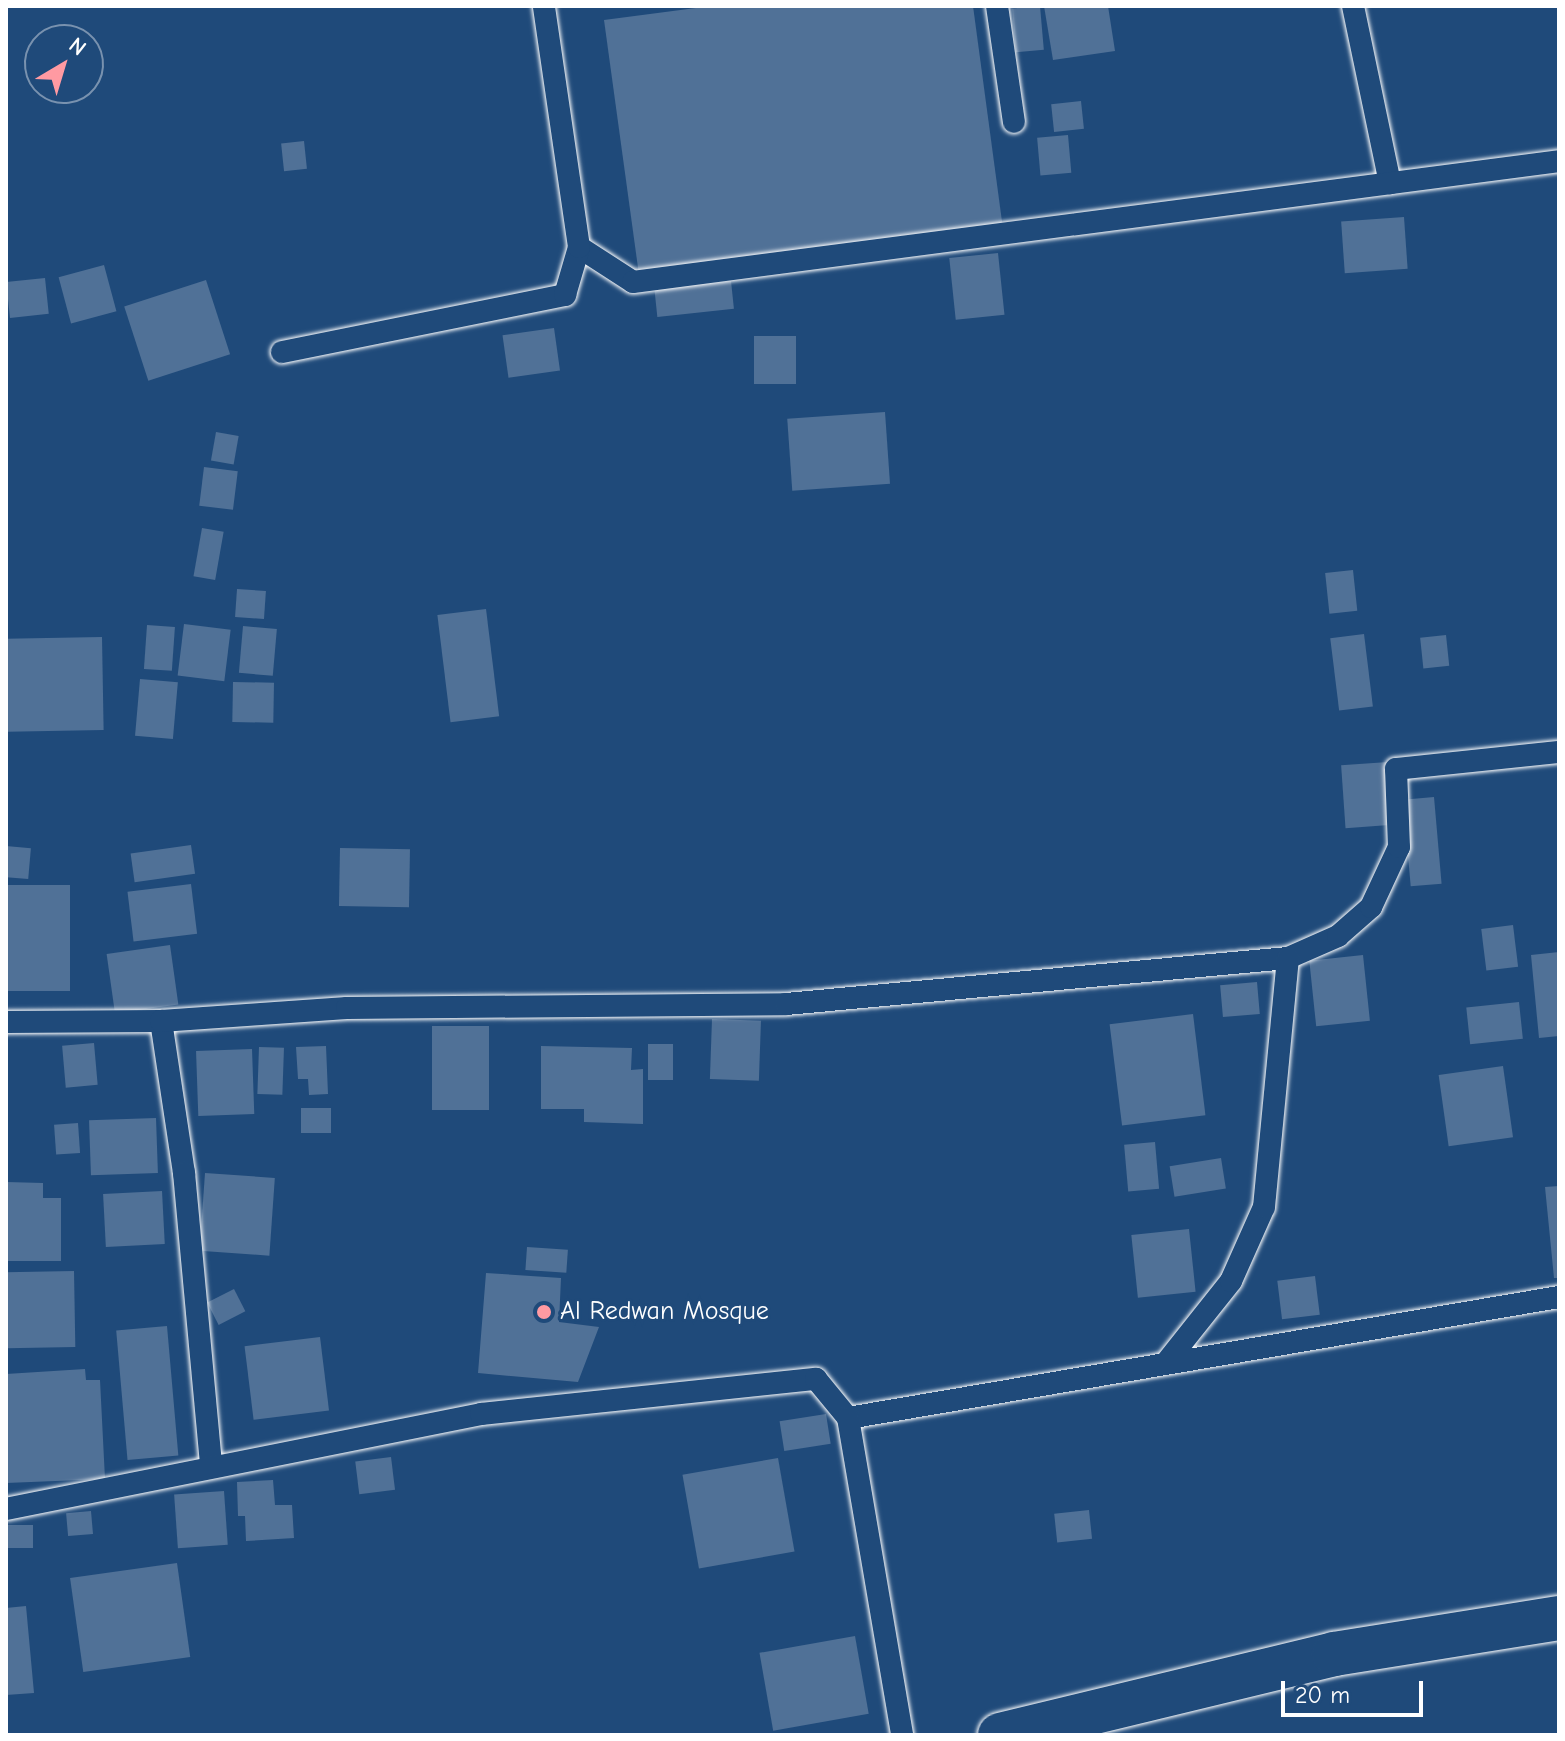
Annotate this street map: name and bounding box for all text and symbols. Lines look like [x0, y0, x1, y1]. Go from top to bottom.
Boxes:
north arrow [24, 24, 104, 104]
text: N [64, 32, 91, 61]
place label: Al Redwan Mosque [560, 1296, 769, 1328]
marker: Al Redwan Mosque [535, 1303, 553, 1321]
scale bar [1285, 1665, 1427, 1715]
text: 20 m [1295, 1681, 1350, 1709]

